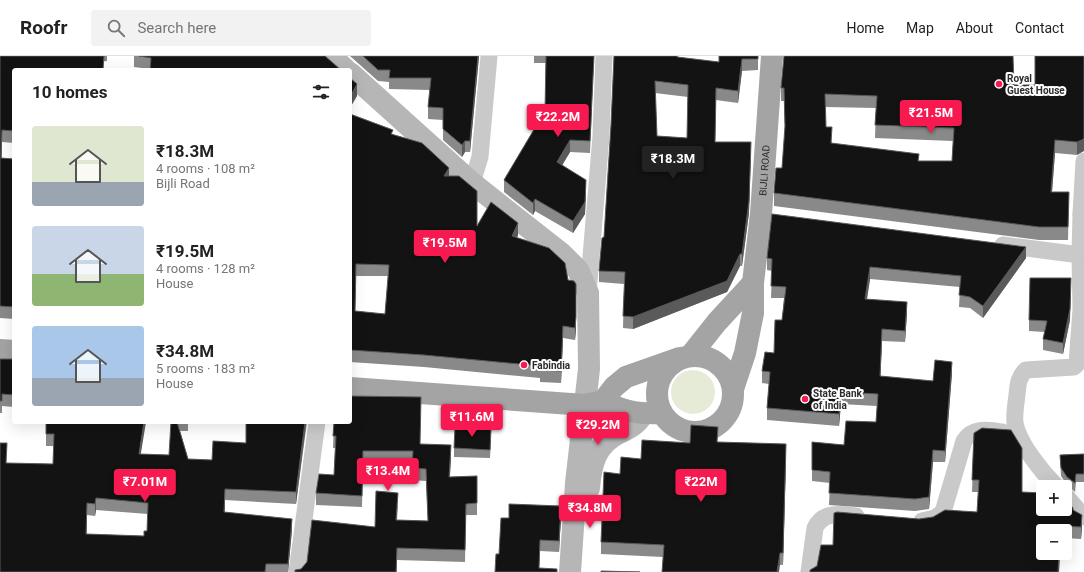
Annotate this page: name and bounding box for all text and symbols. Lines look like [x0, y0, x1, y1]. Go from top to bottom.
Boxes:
search box [91, 10, 371, 46]
text: Roofr [20, 16, 67, 39]
icon: search [105, 17, 127, 39]
text: Search here [137, 19, 216, 37]
text: Home [846, 20, 884, 36]
text: Map [906, 20, 934, 36]
text: About [956, 20, 993, 36]
text: Contact [1015, 20, 1064, 36]
place label: Royal Guest House [1007, 73, 1065, 96]
marker: Royal Guest House [994, 79, 1004, 89]
icon: filters [310, 81, 332, 103]
text: 10 homes [32, 82, 108, 102]
pin: ₹21.5M [898, 100, 964, 134]
pin: ₹22.2M [525, 104, 591, 138]
text: ₹21.5M [909, 105, 953, 120]
text: ₹22.2M [536, 109, 580, 124]
text: ₹18.3M [156, 141, 214, 161]
icon: home [64, 142, 112, 190]
street label: BIJLI ROAD [757, 144, 771, 196]
pin: ₹18.3M [640, 146, 706, 180]
text: ₹18.3M [651, 151, 695, 166]
text: 4 rooms · 108 m² [156, 161, 255, 176]
text: Bijli Road [156, 176, 210, 191]
pin: ₹19.5M [412, 230, 478, 264]
text: ₹19.5M [423, 235, 467, 250]
text: ₹19.5M [156, 241, 214, 261]
icon: home [64, 242, 112, 290]
text: 4 rooms · 128 m² [156, 261, 255, 276]
text: House [156, 276, 193, 291]
text: ₹34.8M [156, 341, 214, 361]
icon: home [64, 342, 112, 390]
marker: Fabindia [519, 360, 529, 370]
place label: Fabindia [532, 360, 571, 371]
text: 5 rooms · 183 m² [156, 361, 255, 376]
text: House [156, 376, 193, 391]
place label: State Bank of India [813, 388, 863, 411]
marker: State Bank of India [800, 394, 810, 404]
pin: ₹11.6M [439, 404, 505, 438]
text: ₹11.6M [450, 409, 494, 424]
pin: ₹29.2M [565, 412, 631, 446]
text: ₹29.2M [576, 417, 620, 432]
pin: ₹13.4M [355, 458, 421, 492]
text: ₹13.4M [366, 463, 410, 478]
pin: ₹7.01M [112, 469, 178, 503]
pin: ₹22M [677, 469, 725, 503]
text: ₹7.01M [123, 474, 167, 489]
text: ₹22M [684, 474, 718, 489]
map controls [1036, 480, 1072, 560]
button: + [1036, 480, 1072, 516]
pin: ₹34.8M [557, 495, 623, 529]
text: ₹34.8M [568, 500, 612, 515]
button: − [1036, 524, 1072, 560]

